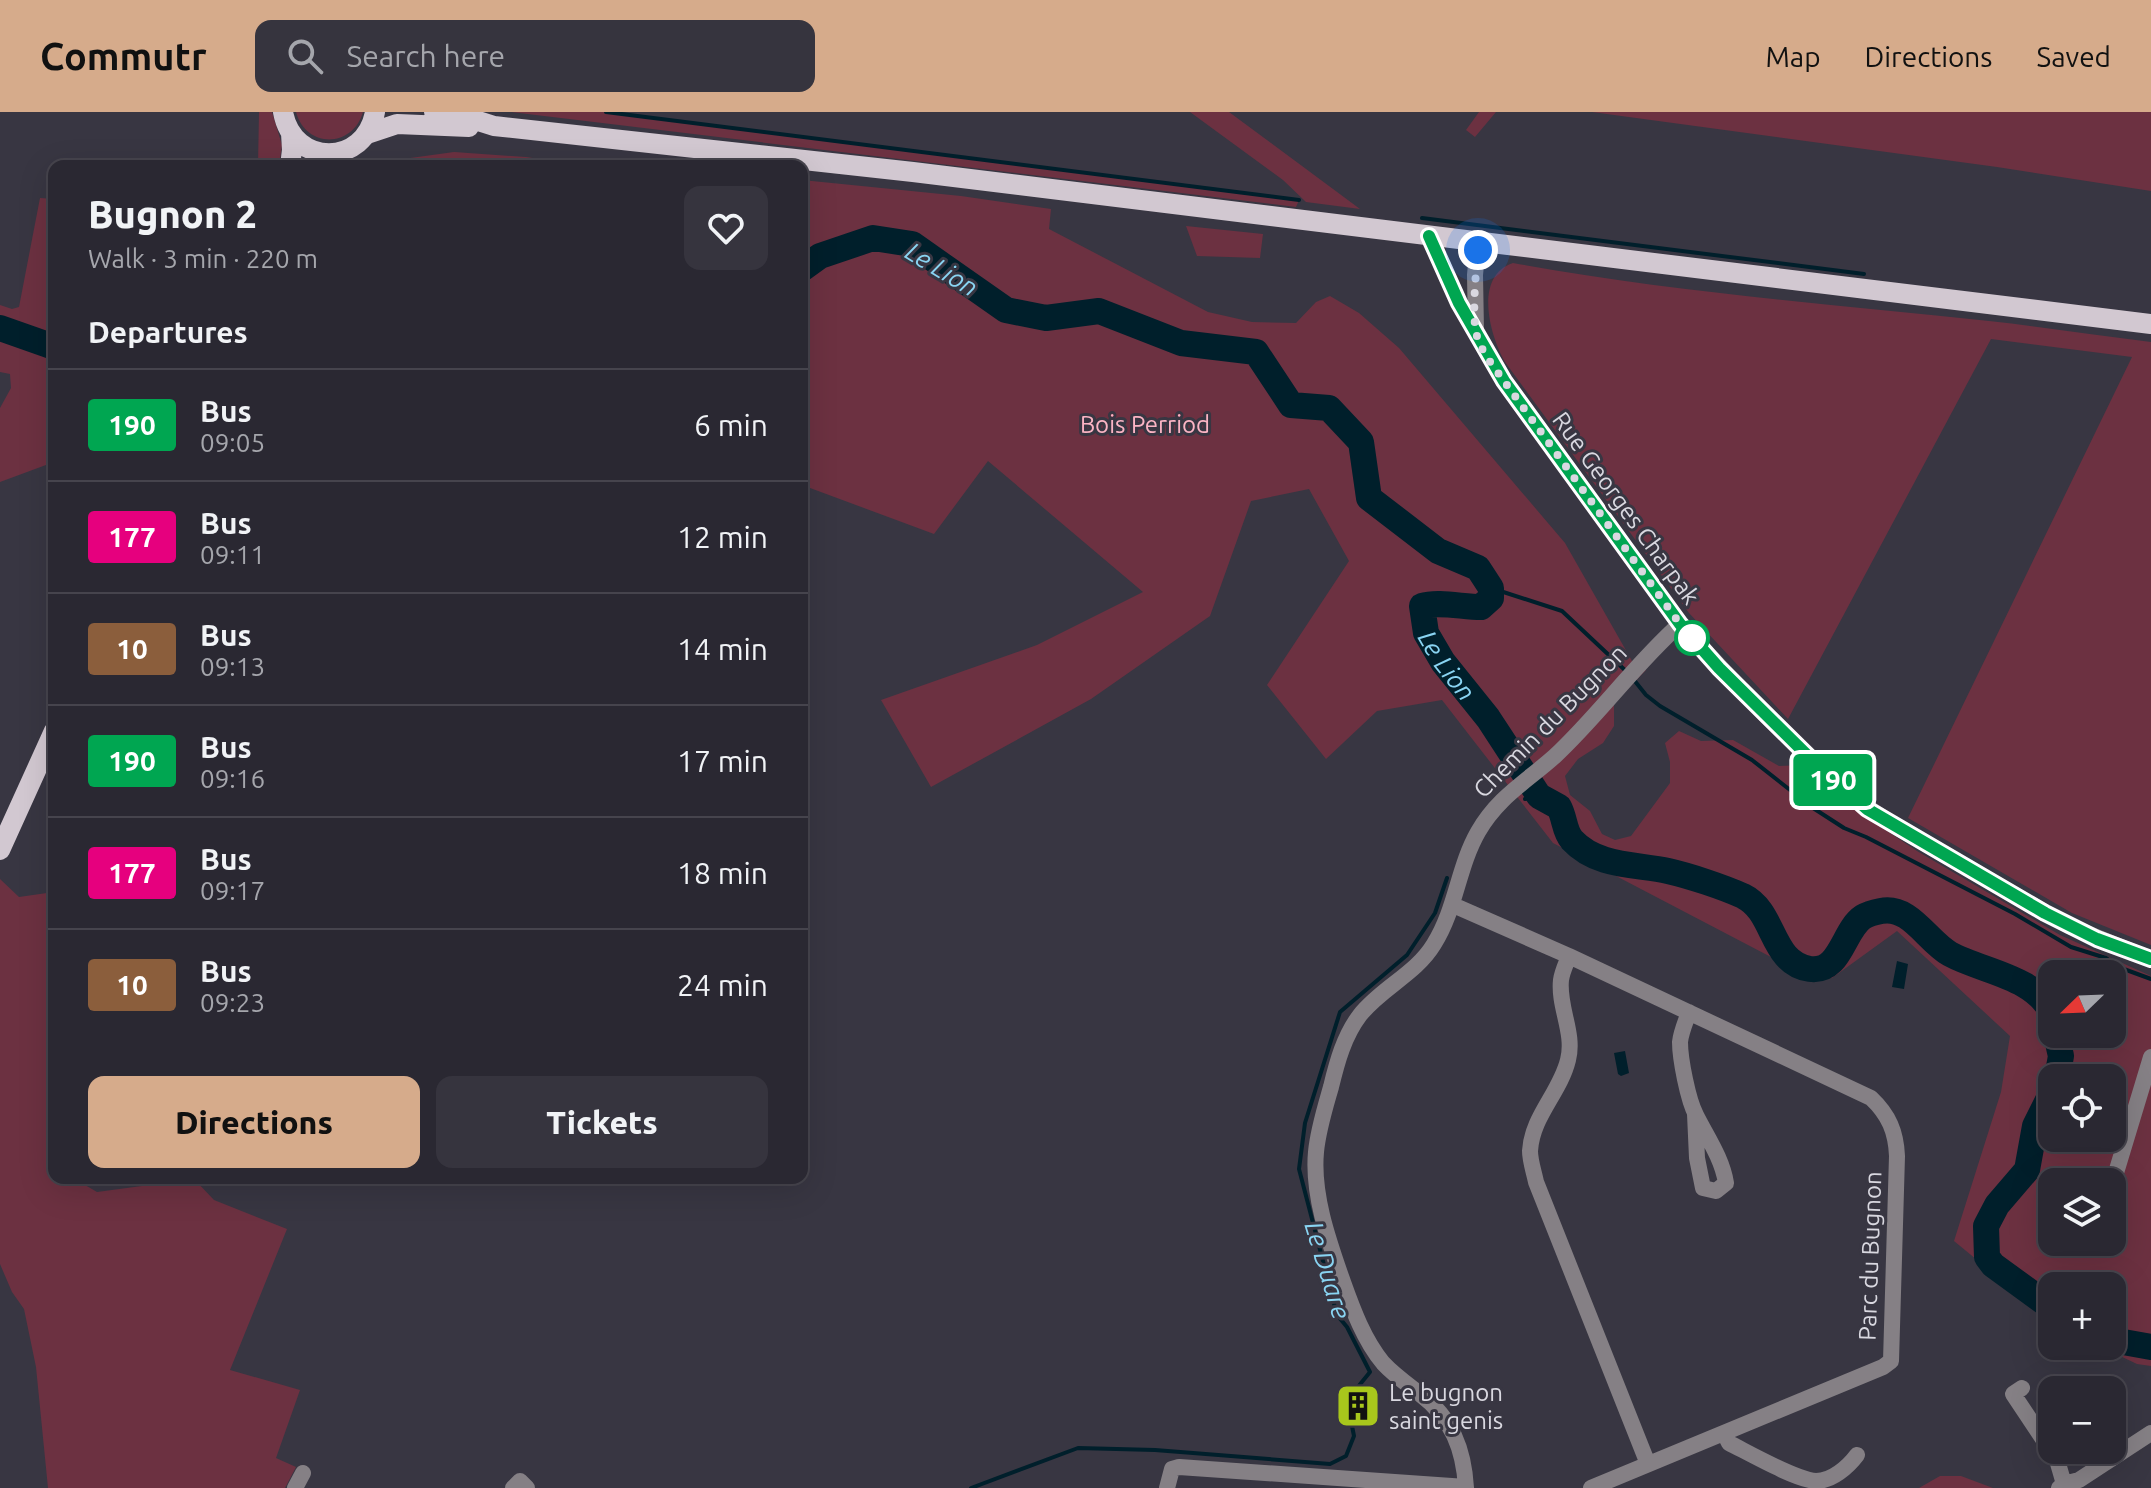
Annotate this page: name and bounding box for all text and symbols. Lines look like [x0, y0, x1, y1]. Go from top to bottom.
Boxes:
search box [255, 20, 815, 92]
icon: search [283, 34, 327, 78]
text: Commutr [40, 35, 207, 77]
text: Search here [347, 39, 505, 73]
text: Map [1765, 41, 1821, 72]
text: Directions [1865, 41, 1992, 72]
text: Saved [2036, 41, 2111, 72]
button: heart [684, 186, 768, 270]
text: Bugnon 2 [88, 193, 257, 235]
your location [1458, 230, 1498, 270]
water label: Le Lion [901, 236, 983, 302]
text: Walk · 3 min · 220 m [88, 244, 318, 273]
text: Departures [88, 315, 248, 349]
text: Bus [200, 394, 252, 428]
street label: Rue Georges Charpak [1547, 407, 1705, 609]
text: 6 min [694, 408, 768, 442]
text: 190 [108, 409, 156, 440]
park label: Bois Perriod [1080, 411, 1210, 438]
text: 09:05 [200, 428, 265, 457]
text: Bus [200, 506, 252, 540]
text: 12 min [677, 520, 768, 554]
text: 177 [108, 521, 156, 552]
text: 09:11 [200, 540, 265, 569]
text: Bus [200, 618, 252, 652]
unlabelled marker [1675, 621, 1709, 655]
water label: Le Lion [1413, 625, 1482, 706]
text: 14 min [677, 632, 768, 666]
text: 10 [116, 633, 148, 664]
street label: Chemin du Bugnon [1468, 639, 1632, 803]
text: 09:13 [200, 652, 265, 681]
text: Bus [200, 730, 252, 764]
text: 17 min [677, 744, 768, 778]
text: 190 [108, 745, 156, 776]
line badge: 190 [1787, 754, 1879, 806]
text: 09:16 [200, 764, 265, 793]
text: 190 [1809, 764, 1857, 795]
text: Bus [200, 842, 252, 876]
text: 18 min [677, 856, 768, 890]
text: 177 [108, 857, 156, 888]
text: 09:17 [200, 876, 265, 905]
text: Bus [200, 954, 252, 988]
north arrow [2038, 960, 2126, 1048]
map controls [2038, 960, 2126, 1464]
text: 24 min [677, 968, 768, 1002]
text: 10 [116, 969, 148, 1000]
text: 09:23 [200, 988, 265, 1017]
button: locate [2038, 1064, 2126, 1152]
button: Directions [88, 1076, 420, 1168]
button: Tickets [436, 1076, 768, 1168]
button: layers [2038, 1168, 2126, 1256]
street label: Parc du Bugnon [1854, 1171, 1886, 1341]
water label: Le Duare [1299, 1218, 1357, 1322]
button: + [2038, 1272, 2126, 1360]
button: − [2038, 1376, 2126, 1464]
place label: Le bugnon saint genis [1389, 1379, 1503, 1434]
building icon: Le bugnon saint genis [1334, 1382, 1382, 1430]

